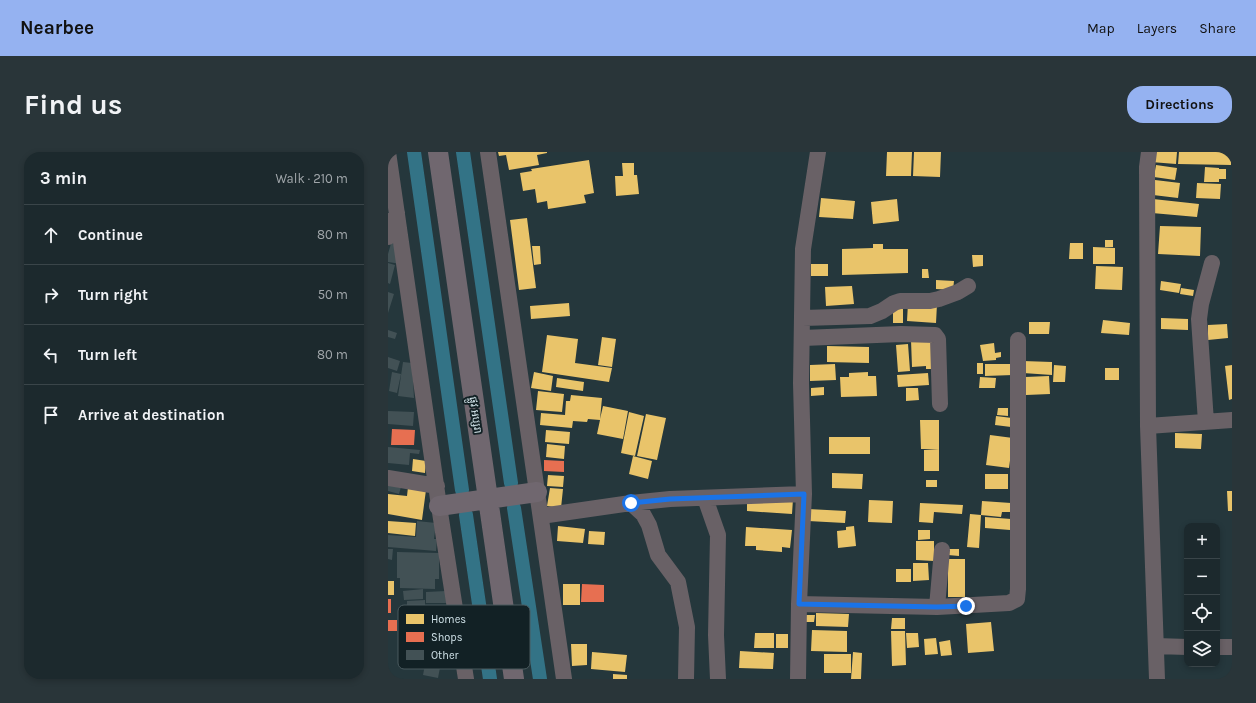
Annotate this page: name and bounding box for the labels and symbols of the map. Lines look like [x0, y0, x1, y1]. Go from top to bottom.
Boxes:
street label: ផ្លូវ អប្សរា [463, 396, 485, 435]
route start [622, 494, 640, 512]
route end [957, 597, 975, 615]
legend [398, 605, 530, 669]
text: Homes [431, 613, 466, 626]
text: Shops [431, 631, 463, 644]
text: Other [431, 649, 459, 662]

